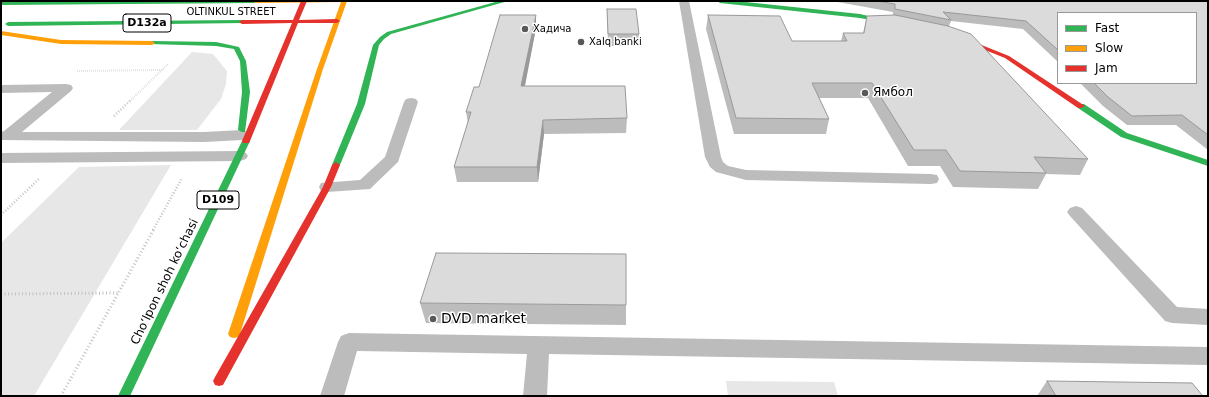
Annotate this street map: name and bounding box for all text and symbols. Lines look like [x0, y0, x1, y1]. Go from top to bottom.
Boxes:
street label: OLTINKUL STREET [186, 6, 276, 18]
legend [1057, 12, 1197, 84]
road number: D132a [123, 14, 171, 32]
text: Fast [1095, 21, 1119, 35]
place label: Хадича [533, 23, 571, 35]
marker: Хадича [520, 24, 530, 34]
place label: Xalq banki [589, 36, 642, 48]
marker: Xalq banki [576, 37, 586, 47]
text: Slow [1095, 41, 1123, 55]
text: Jam [1095, 61, 1118, 75]
place label: Ямбол [873, 86, 913, 100]
marker: Ямбол [860, 88, 870, 98]
road number: D109 [197, 191, 239, 209]
street label: Choʻlpon shoh koʻchasi [128, 217, 202, 347]
place label: DVD market [441, 311, 526, 327]
marker: DVD market [428, 314, 438, 324]

